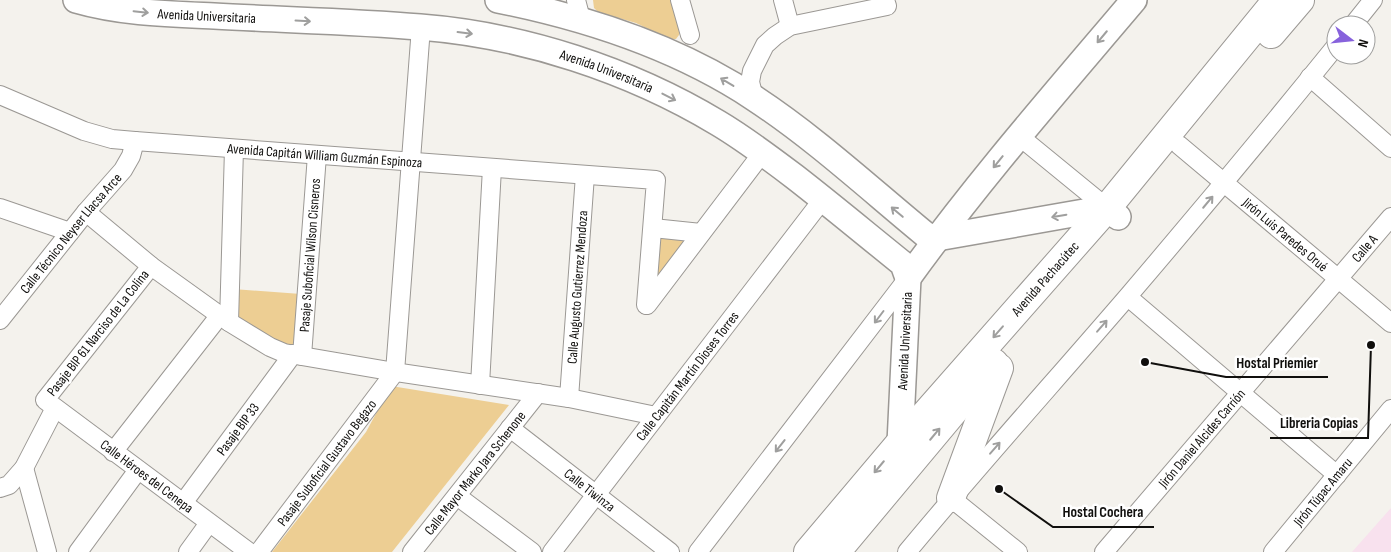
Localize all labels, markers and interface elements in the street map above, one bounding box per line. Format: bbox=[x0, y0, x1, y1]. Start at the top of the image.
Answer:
street label: Avenida Universitaria bbox=[156, 5, 256, 27]
one-way arrow bbox=[133, 7, 149, 17]
north arrow bbox=[1326, 15, 1376, 65]
one-way arrow bbox=[295, 16, 311, 25]
one-way arrow bbox=[457, 28, 473, 38]
one-way arrow bbox=[1097, 31, 1108, 44]
text: N bbox=[1354, 38, 1372, 49]
street label: Avenida Universitaria bbox=[557, 45, 656, 96]
one-way arrow bbox=[720, 76, 734, 86]
one-way arrow bbox=[662, 92, 677, 102]
street label: Avenida Capitán William Guzmán Espinoza bbox=[226, 139, 423, 171]
one-way arrow bbox=[993, 155, 1003, 169]
street label: Calle Técnico Neyser Llacsa Arce bbox=[16, 169, 125, 297]
street label: Pasaje Suboficial Wilson Cisneros bbox=[295, 178, 324, 333]
street label: Jirón Luis Paredes Orué bbox=[1239, 193, 1332, 275]
one-way arrow bbox=[1202, 196, 1213, 209]
one-way arrow bbox=[891, 206, 904, 217]
street label: Calle Augusto Gutierrez Mendoza bbox=[563, 210, 591, 365]
one-way arrow bbox=[1051, 212, 1067, 222]
street label: Calle A bbox=[1348, 230, 1381, 266]
street label: Avenida Pachacútec bbox=[1007, 238, 1082, 320]
street label: Pasaje BIP 61 Narciso de La Colina bbox=[43, 266, 153, 400]
street label: Avenida Universitaria bbox=[894, 291, 916, 392]
street label: Calle Capitán Martín Dioses Torres bbox=[632, 308, 742, 444]
one-way arrow bbox=[874, 310, 884, 324]
one-way arrow bbox=[1096, 320, 1107, 333]
one-way arrow bbox=[992, 325, 1003, 338]
callout: Hostal Priemier bbox=[1226, 347, 1328, 377]
text: Hostal Priemier bbox=[1236, 354, 1318, 373]
street label: Jirón Daniel Alcides Carrión bbox=[1154, 385, 1249, 492]
street label: Pasaje Suboficial Gustavo Begazo bbox=[273, 396, 380, 529]
street label: Pasaje BIP 33 bbox=[213, 399, 263, 459]
street label: Calle Mayor Marko Jara Schenone bbox=[420, 407, 529, 538]
callout: Libreria Copias bbox=[1270, 408, 1368, 438]
text: Libreria Copias bbox=[1280, 414, 1358, 433]
one-way arrow bbox=[929, 428, 940, 441]
street label: Calle Héroes del Cenepa bbox=[97, 436, 197, 516]
one-way arrow bbox=[775, 439, 785, 453]
one-way arrow bbox=[989, 442, 1001, 455]
street label: Jirón Túpac Amaru bbox=[1289, 454, 1356, 530]
one-way arrow bbox=[874, 461, 885, 474]
street label: Calle Tiwinza bbox=[561, 465, 619, 515]
callout: Hostal Cochera bbox=[1053, 497, 1154, 527]
text: Hostal Cochera bbox=[1063, 503, 1143, 522]

